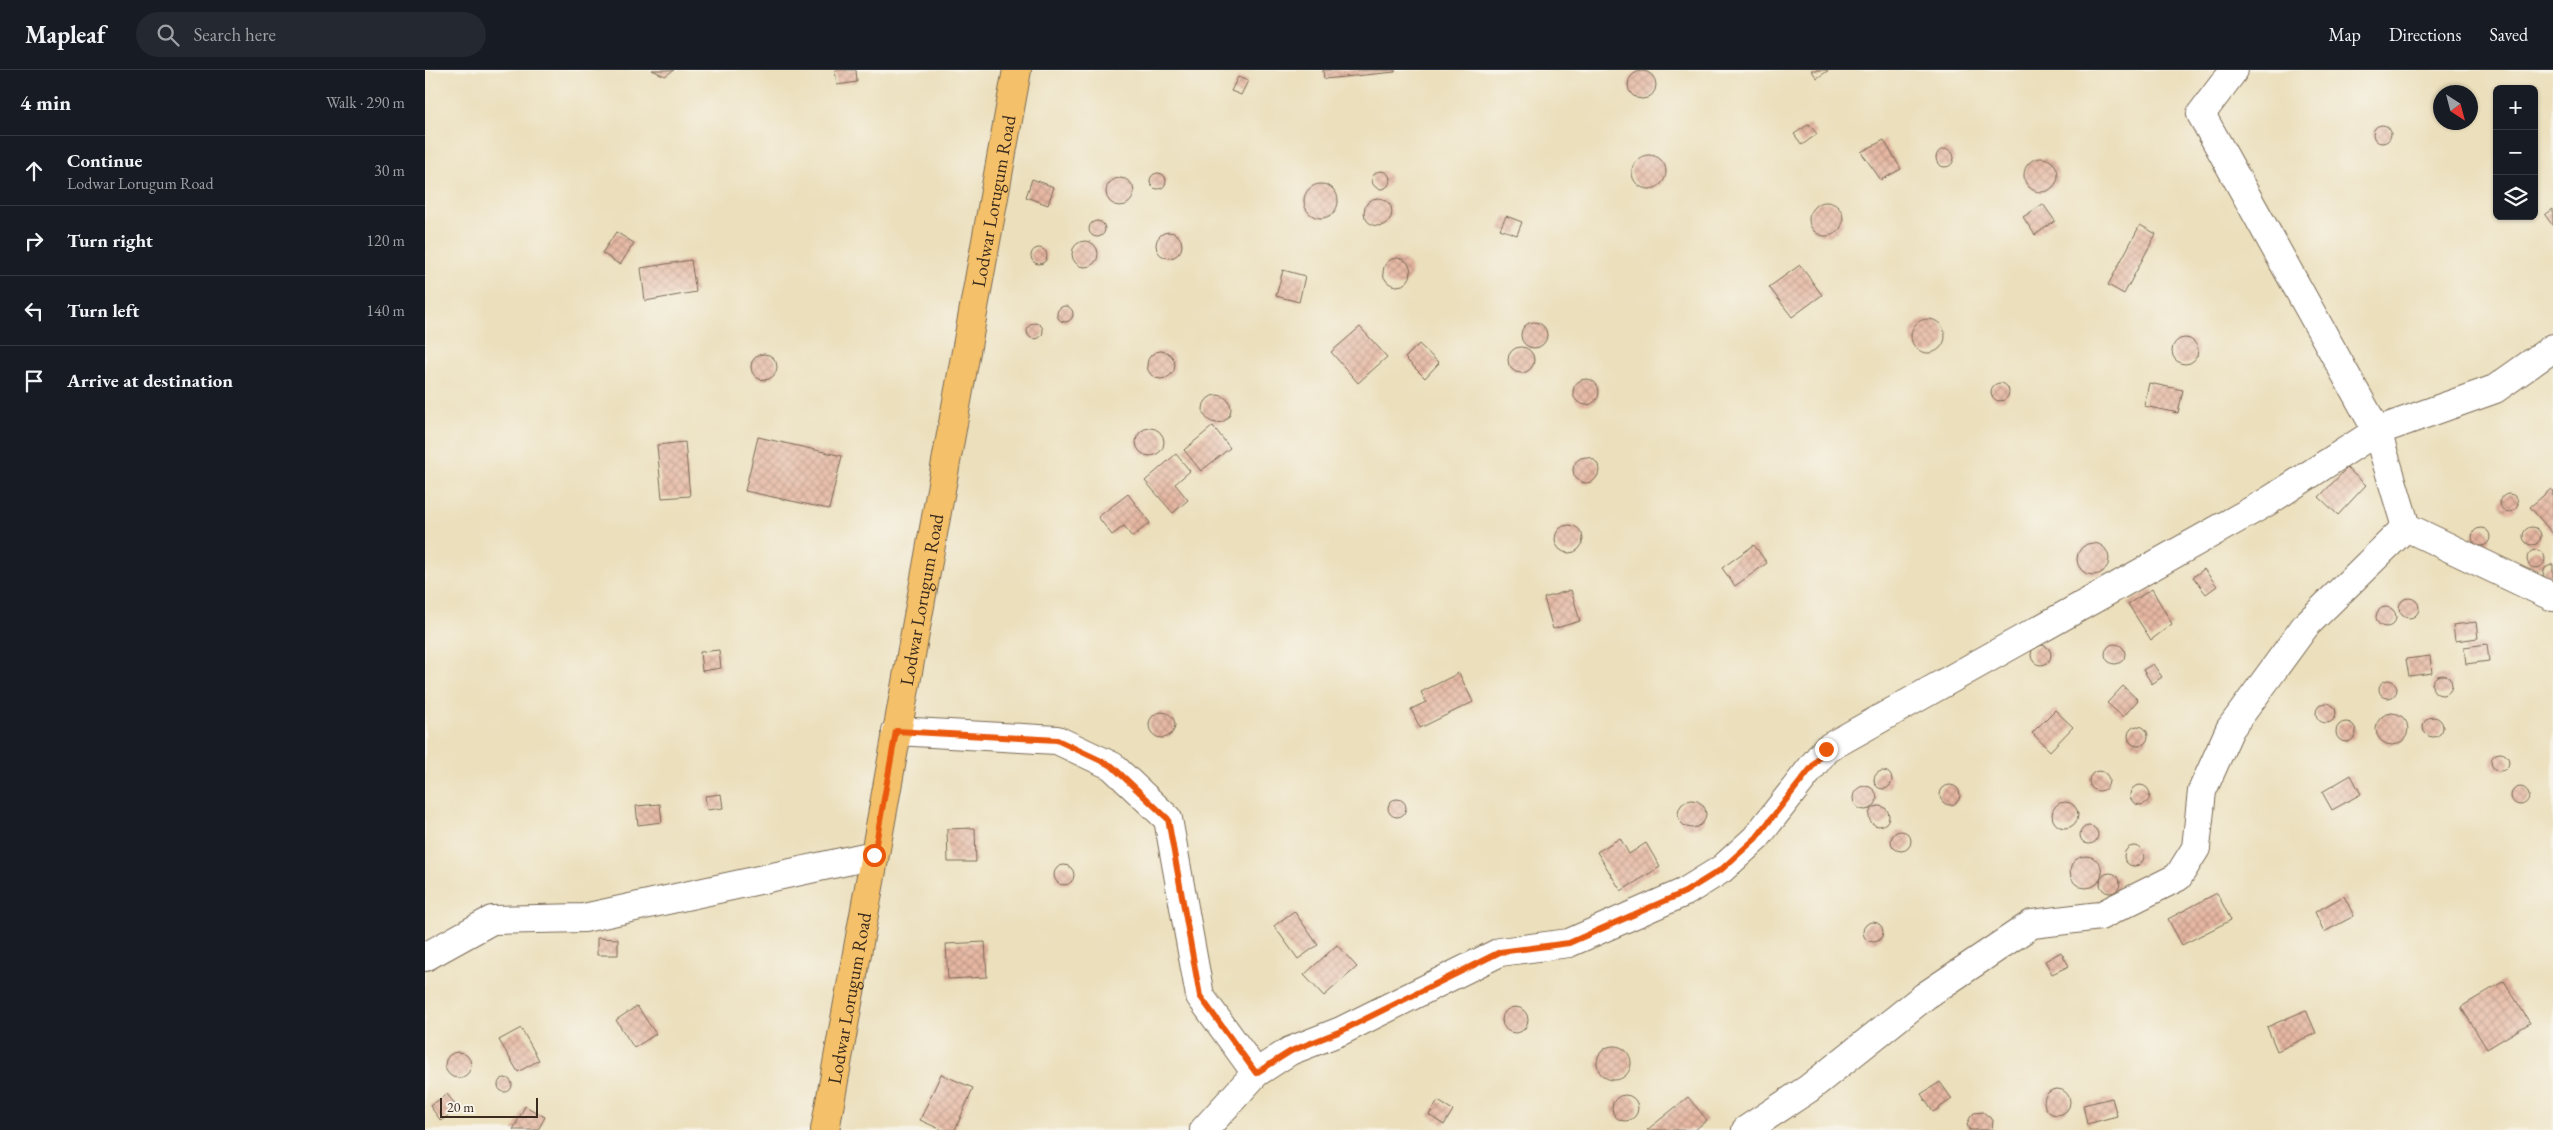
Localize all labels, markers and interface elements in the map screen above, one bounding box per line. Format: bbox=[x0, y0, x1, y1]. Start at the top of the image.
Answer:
search box bbox=[136, 12, 486, 57]
text: Mapleaf bbox=[25, 19, 106, 50]
icon: search bbox=[154, 21, 182, 49]
text: Search here bbox=[194, 22, 276, 47]
text: Map bbox=[2329, 23, 2361, 46]
text: Directions bbox=[2389, 23, 2461, 46]
text: Saved bbox=[2489, 23, 2528, 46]
north arrow bbox=[2433, 85, 2478, 130]
map controls bbox=[2493, 85, 2538, 220]
button: + bbox=[2493, 85, 2538, 130]
text: 4 min bbox=[20, 89, 71, 116]
text: Walk · 290 m bbox=[326, 92, 405, 113]
street label: Lodwar Lorugum Road bbox=[966, 113, 1022, 289]
button: − bbox=[2493, 130, 2538, 175]
text: Continue bbox=[67, 148, 142, 173]
icon: ahead bbox=[20, 157, 48, 185]
text: 30 m bbox=[374, 160, 405, 181]
text: Lodwar Lorugum Road bbox=[67, 173, 214, 194]
button: layers bbox=[2493, 175, 2538, 220]
icon: right bbox=[20, 227, 48, 255]
text: Turn right bbox=[67, 228, 153, 253]
text: 120 m bbox=[366, 230, 405, 251]
icon: left bbox=[20, 297, 48, 325]
text: Turn left bbox=[67, 298, 139, 323]
text: 140 m bbox=[366, 300, 405, 321]
icon: arrive bbox=[20, 367, 48, 395]
text: Arrive at destination bbox=[67, 368, 233, 393]
street label: Lodwar Lorugum Road bbox=[894, 511, 949, 688]
route end bbox=[1815, 738, 1838, 761]
route start bbox=[863, 844, 886, 867]
street label: Lodwar Lorugum Road bbox=[822, 910, 877, 1086]
scale bar bbox=[440, 1095, 537, 1118]
text: 20 m bbox=[447, 1098, 474, 1116]

